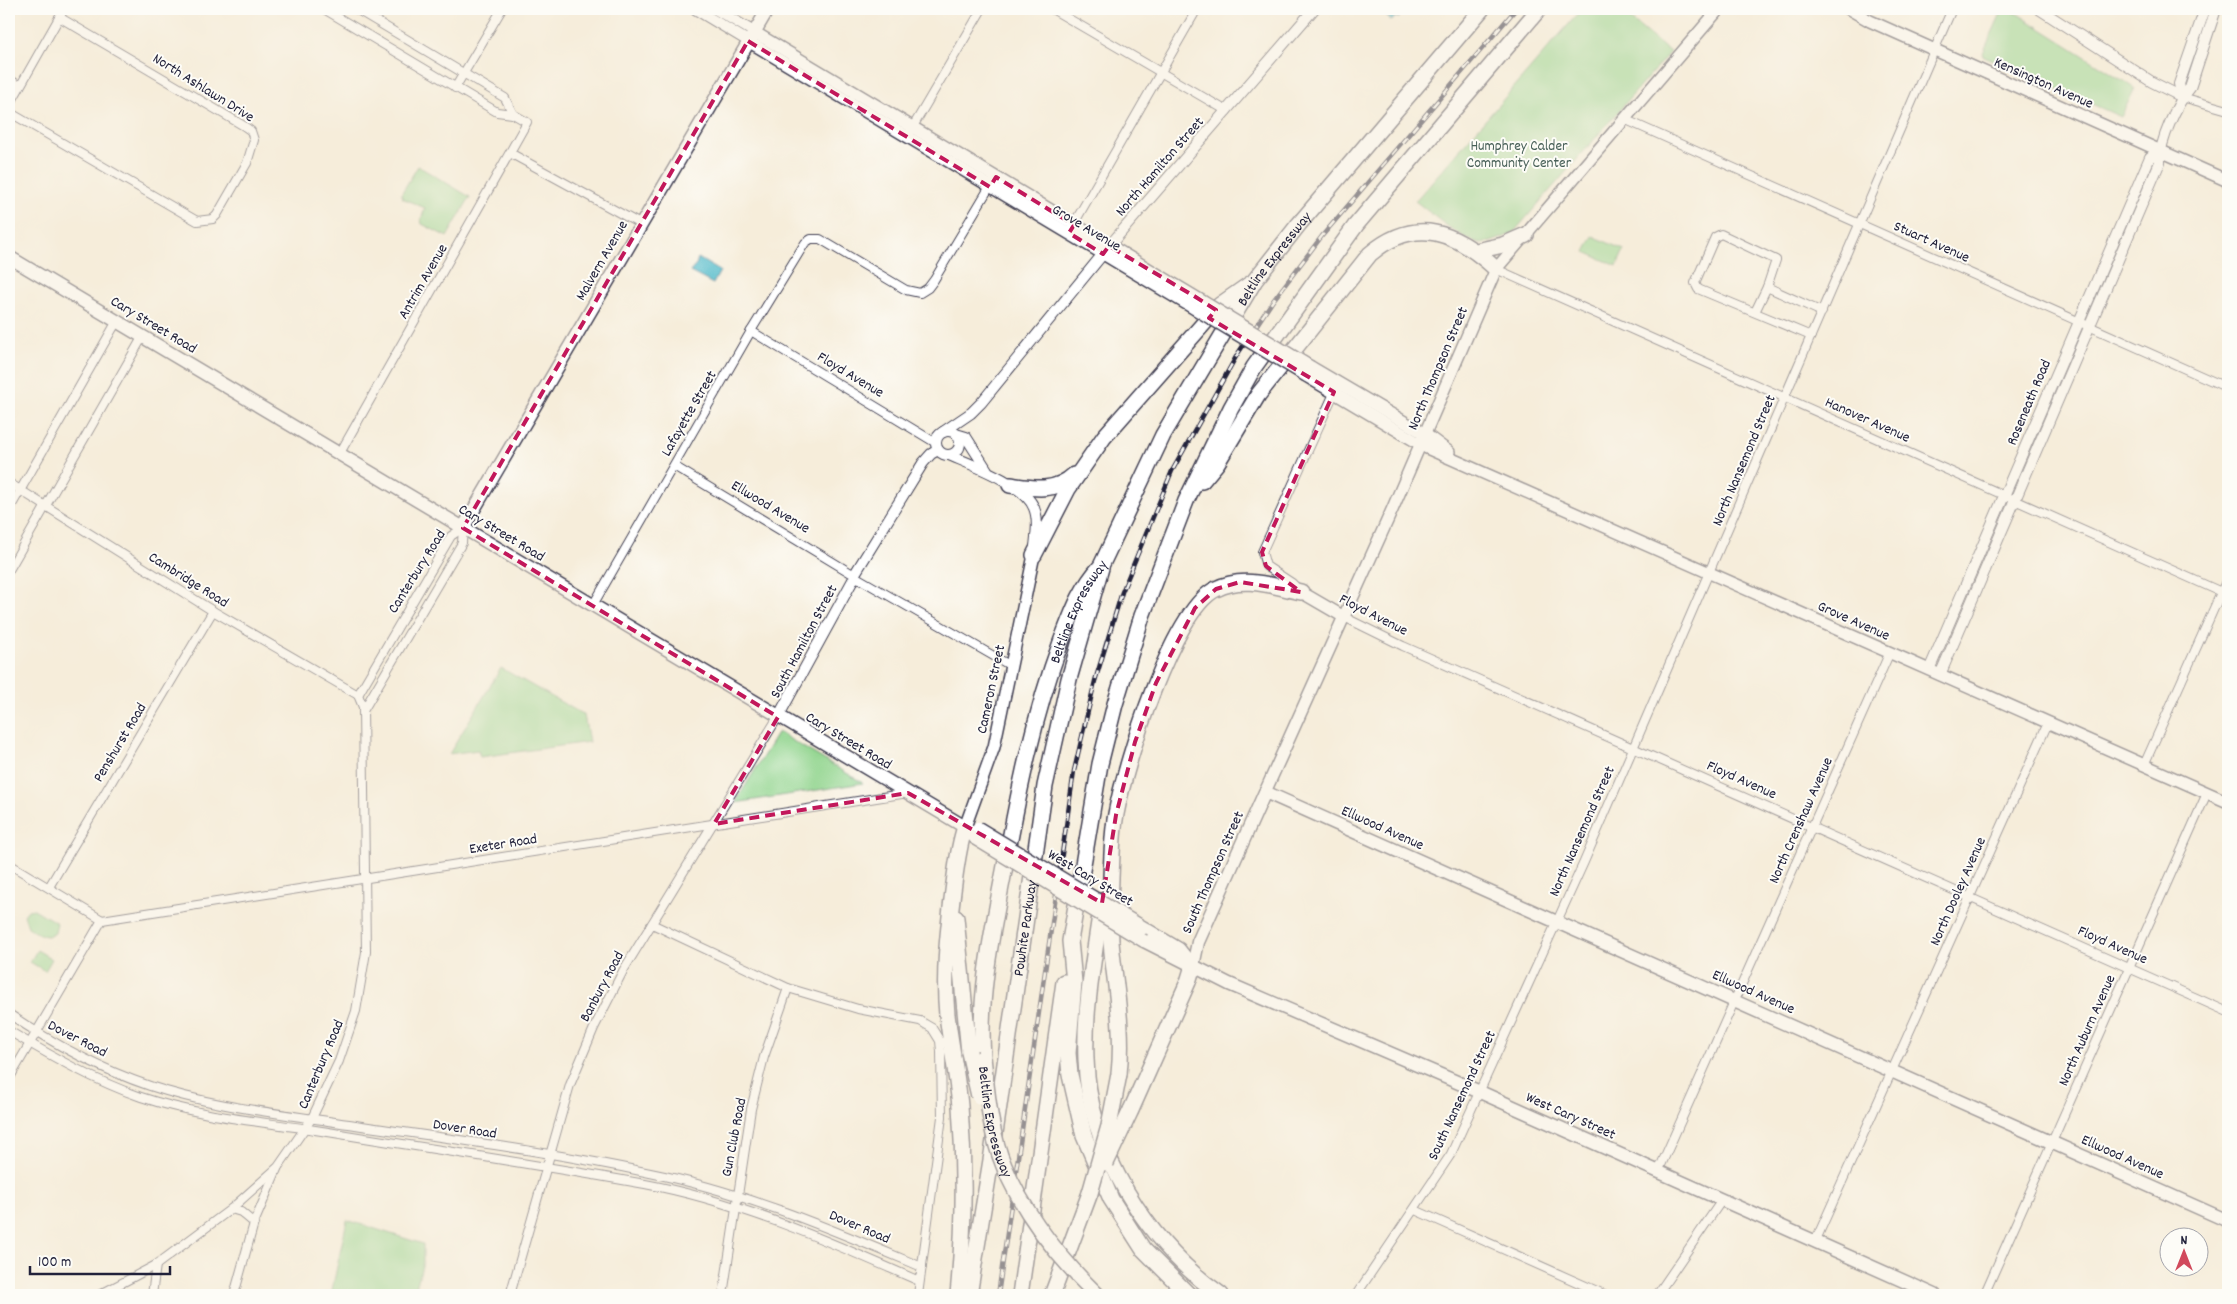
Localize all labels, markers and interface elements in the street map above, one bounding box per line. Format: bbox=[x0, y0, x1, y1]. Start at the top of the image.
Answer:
street label: North Ashlawn Drive bbox=[148, 49, 258, 129]
street label: Kensington Avenue bbox=[1990, 52, 2097, 116]
street label: North Hamilton Street bbox=[1111, 112, 1210, 222]
park label: Humphrey Calder Community Center bbox=[1467, 136, 1572, 175]
street label: Grove Avenue bbox=[1047, 199, 1125, 258]
street label: Beltline Expressway bbox=[1233, 207, 1318, 311]
street label: Stuart Avenue bbox=[1890, 216, 1973, 270]
street label: Malvern Avenue bbox=[571, 217, 635, 305]
street label: Antrim Avenue bbox=[393, 240, 454, 324]
street label: Cary Street Road bbox=[106, 291, 200, 360]
street label: North Thompson Street bbox=[1403, 303, 1475, 434]
street label: Floyd Avenue bbox=[812, 347, 888, 405]
street label: Roseneath Road bbox=[2002, 356, 2058, 449]
street label: Lafayette Street bbox=[656, 367, 723, 461]
street label: North Nansemond Street bbox=[1707, 391, 1783, 530]
street label: Hanover Avenue bbox=[1821, 392, 1914, 450]
street label: Ellwood Avenue bbox=[726, 475, 814, 540]
street label: Cary Street Road bbox=[454, 499, 548, 568]
street label: Canterbury Road bbox=[383, 526, 452, 618]
street label: Cambridge Road bbox=[143, 547, 232, 614]
street label: Beltline Expressway bbox=[1045, 557, 1115, 667]
street label: South Hamilton Street bbox=[765, 581, 844, 703]
street label: Floyd Avenue bbox=[1335, 589, 1412, 643]
street label: Grove Avenue bbox=[1813, 596, 1893, 648]
street label: Cameron Street bbox=[972, 642, 1012, 736]
street label: Penshurst Road bbox=[88, 699, 153, 787]
street label: Cary Street Road bbox=[801, 707, 895, 776]
street label: North Crenshaw Avenue bbox=[1764, 754, 1840, 888]
street label: Floyd Avenue bbox=[1703, 756, 1780, 806]
street label: North Nansemond Street bbox=[1544, 763, 1622, 901]
street label: Ellwood Avenue bbox=[1337, 801, 1427, 857]
street label: South Thompson Street bbox=[1177, 808, 1251, 938]
street label: Exeter Road bbox=[468, 829, 539, 861]
street label: North Dooley Avenue bbox=[1925, 833, 1993, 950]
street label: West Cary Street bbox=[1043, 844, 1137, 913]
street label: Powhite Parkway bbox=[1009, 878, 1044, 978]
street label: Floyd Avenue bbox=[2074, 921, 2151, 971]
street label: Banbury Road bbox=[575, 948, 631, 1026]
street label: Ellwood Avenue bbox=[1708, 965, 1798, 1021]
street label: North Auburn Avenue bbox=[2053, 971, 2122, 1090]
street label: Dover Road bbox=[43, 1015, 111, 1064]
street label: Canterbury Road bbox=[293, 1017, 351, 1113]
street label: South Nansemond Street bbox=[1423, 1027, 1503, 1164]
street label: Beltline Expressway bbox=[971, 1065, 1017, 1182]
street label: West Cary Street bbox=[1522, 1087, 1619, 1147]
street label: Gun Club Road bbox=[717, 1096, 753, 1179]
street label: Dover Road bbox=[431, 1114, 498, 1146]
street label: Ellwood Avenue bbox=[2077, 1130, 2167, 1186]
street label: Dover Road bbox=[825, 1205, 893, 1251]
north arrow bbox=[2160, 1226, 2210, 1276]
text: N bbox=[2181, 1231, 2188, 1251]
scale bar bbox=[30, 1244, 170, 1276]
text: 100 m bbox=[38, 1252, 71, 1274]

